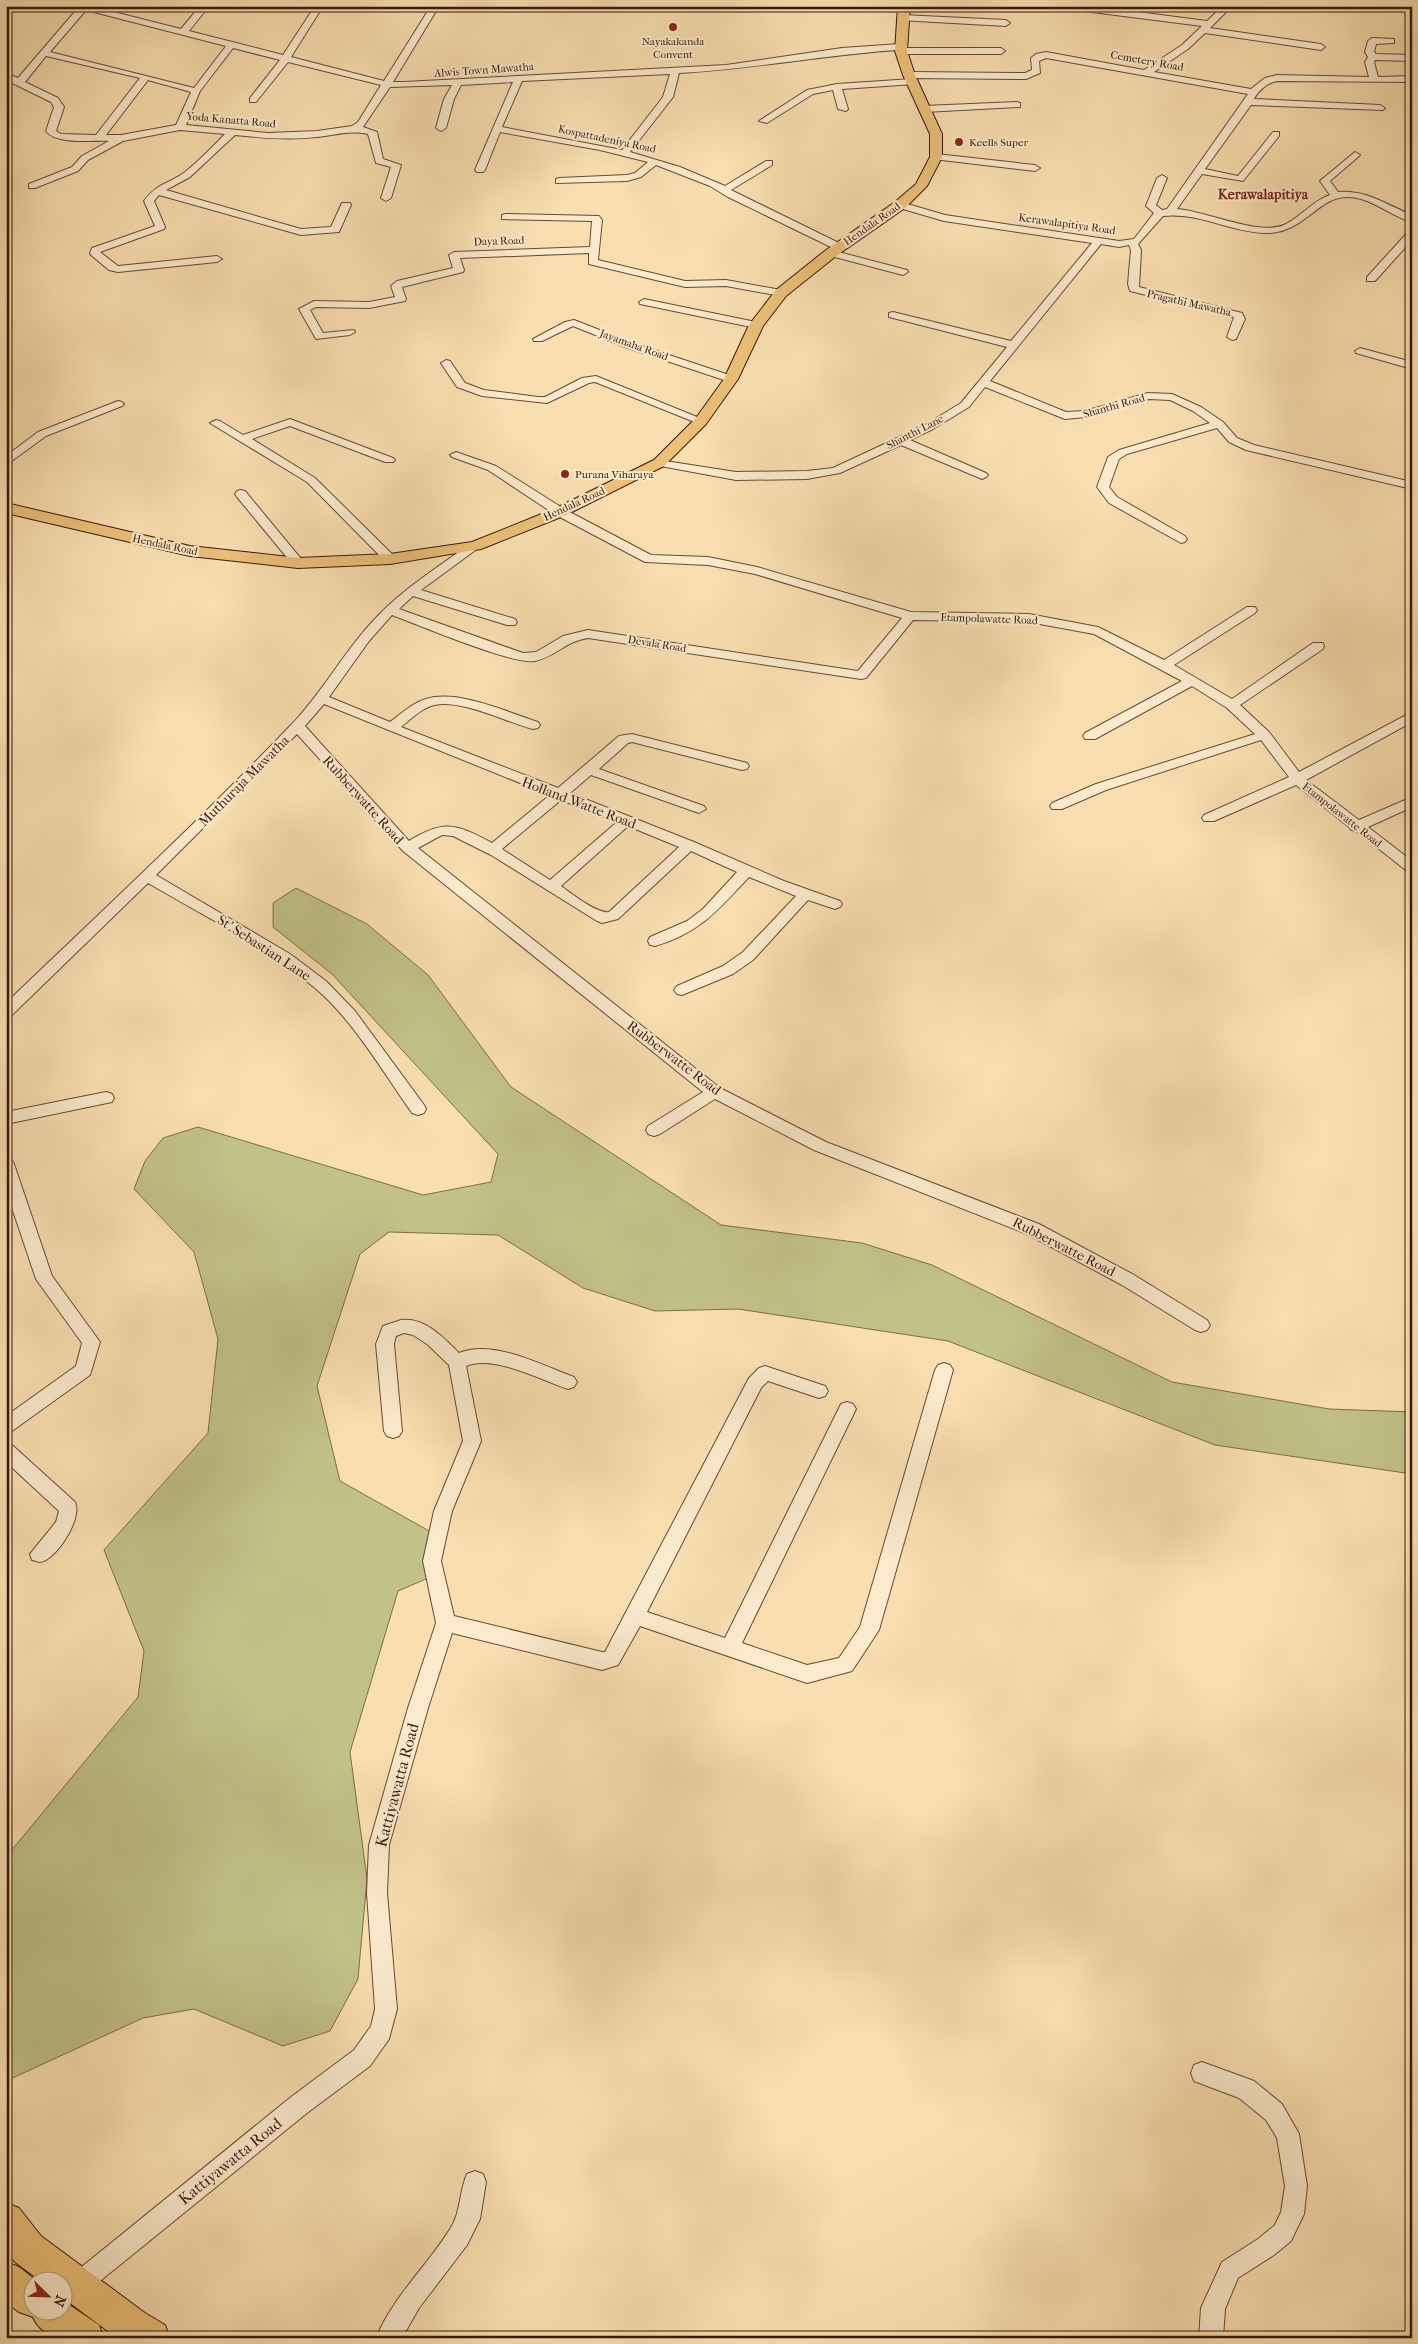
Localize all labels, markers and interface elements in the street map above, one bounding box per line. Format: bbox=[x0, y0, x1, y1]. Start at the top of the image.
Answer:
marker: Nayakakanda Convent bbox=[667, 21, 679, 33]
place label: Nayakakanda Convent bbox=[642, 35, 705, 61]
street label: Cemetery Road bbox=[1109, 48, 1186, 74]
street label: Alwis Town Mawatha bbox=[433, 60, 535, 80]
street label: Yoda Kanatta Road bbox=[185, 110, 277, 130]
street label: Kospattadeniya Road bbox=[557, 122, 658, 156]
marker: Keells Super bbox=[953, 136, 965, 148]
place label: Keells Super bbox=[969, 136, 1028, 149]
district label: Kerawalapitiya bbox=[1218, 186, 1309, 203]
street label: Hendala Road bbox=[841, 199, 904, 248]
street label: Kerawalapitiya Road bbox=[1018, 211, 1117, 237]
street label: Daya Road bbox=[473, 234, 526, 248]
street label: Pragathi Mawatha bbox=[1145, 287, 1233, 319]
street label: Jayamaha Road bbox=[597, 326, 671, 364]
street label: Shanthi Road bbox=[1082, 391, 1147, 421]
street label: Shanthi Lane bbox=[884, 412, 946, 452]
marker: Purana Viharaya bbox=[559, 468, 571, 480]
place label: Purana Viharaya bbox=[575, 468, 654, 481]
street label: Hendala Road bbox=[541, 484, 608, 524]
street label: Hendala Road bbox=[131, 532, 200, 558]
street label: Etampolawatte Road bbox=[940, 611, 1039, 627]
street label: Devala Road bbox=[627, 633, 688, 655]
street label: Muthuraja Mawatha bbox=[195, 732, 293, 830]
street label: Rubberwatte Road bbox=[319, 752, 407, 848]
street label: Holland Watte Road bbox=[519, 773, 639, 833]
street label: Etampolawatte Road bbox=[1300, 780, 1385, 851]
street label: St' Sebastian Lane bbox=[214, 911, 314, 985]
street label: Rubberwatte Road bbox=[624, 1017, 725, 1099]
street label: Rubberwatte Road bbox=[1010, 1214, 1119, 1280]
street label: Kattiyawatta Road bbox=[371, 1721, 423, 1849]
street label: Kattiyawatta Road bbox=[174, 2113, 286, 2209]
north arrow bbox=[22, 2272, 72, 2322]
text: N bbox=[49, 2293, 69, 2309]

